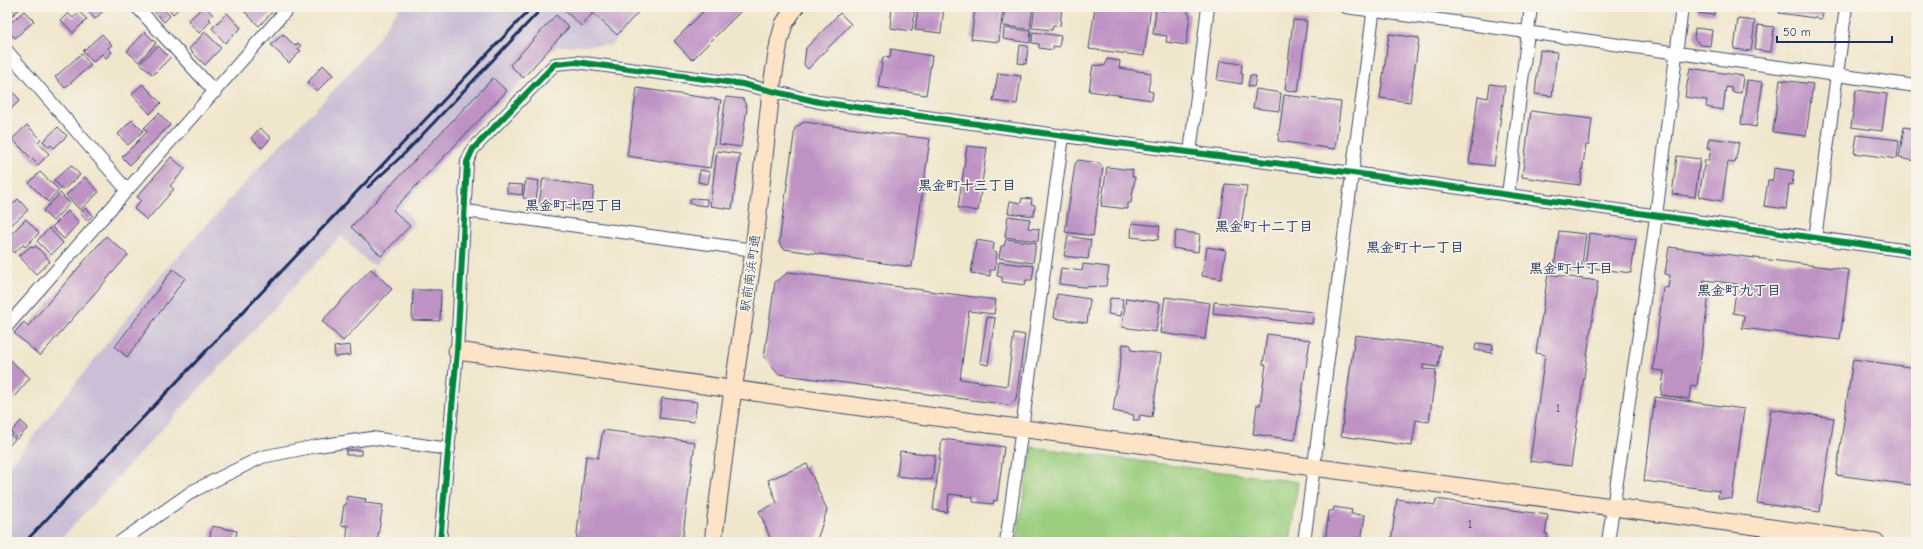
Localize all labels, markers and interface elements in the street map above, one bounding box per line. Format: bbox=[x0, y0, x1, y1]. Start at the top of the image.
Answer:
scale bar bbox=[1777, 18, 1892, 44]
text: 50 m bbox=[1783, 25, 1811, 39]
district label: 黒金町十三丁目 bbox=[918, 177, 1016, 194]
district label: 黒金町十四丁目 bbox=[525, 197, 623, 214]
district label: 黒金町十二丁目 bbox=[1215, 218, 1313, 235]
street label: 駅前南浜町通 bbox=[737, 233, 763, 313]
district label: 黒金町十一丁目 bbox=[1366, 239, 1464, 256]
district label: 黒金町十丁目 bbox=[1529, 260, 1613, 277]
district label: 黒金町九丁目 bbox=[1697, 282, 1781, 299]
house number: 1 bbox=[1556, 402, 1560, 415]
house number: 1 bbox=[1468, 518, 1472, 531]

